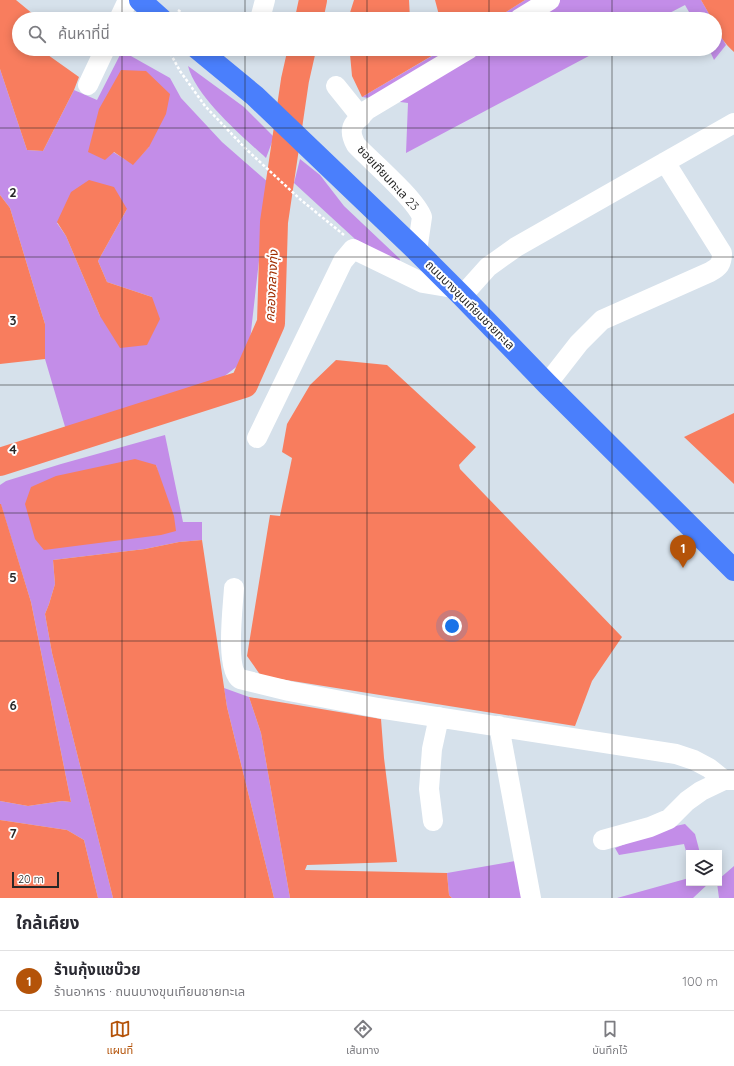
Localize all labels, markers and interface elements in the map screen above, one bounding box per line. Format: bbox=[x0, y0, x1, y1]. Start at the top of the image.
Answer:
search box bbox=[12, 12, 722, 56]
icon: search bbox=[26, 23, 48, 45]
text: ค้นหาที่นี่ bbox=[58, 24, 110, 43]
street label: ซอยเทียนทะเล 23 bbox=[354, 142, 422, 213]
text: 2 bbox=[9, 184, 17, 200]
water label: คลองกลางทุ่ง bbox=[261, 249, 282, 323]
street label: ถนนบางขุนเทียนชายทะเล bbox=[423, 257, 518, 352]
text: 3 bbox=[10, 312, 17, 328]
text: 4 bbox=[9, 441, 17, 457]
pin: 1 bbox=[670, 535, 696, 568]
text: 5 bbox=[9, 569, 17, 585]
your location bbox=[442, 616, 462, 636]
text: 6 bbox=[9, 697, 17, 713]
text: 7 bbox=[9, 825, 17, 841]
map controls bbox=[686, 850, 722, 886]
button: layers bbox=[686, 850, 722, 886]
scale bar bbox=[12, 870, 59, 889]
text: 20 m bbox=[18, 872, 44, 886]
text: ใกล้เคียง bbox=[16, 912, 79, 933]
text: ร้านกุ้งแชบ๊วย bbox=[54, 960, 141, 979]
text: 1 bbox=[26, 973, 32, 989]
text: 100 m bbox=[682, 973, 718, 989]
text: ร้านอาหาร · ถนนบางขุนเทียนชายทะเล bbox=[54, 983, 245, 999]
tab: แผนที่ bbox=[106, 1018, 133, 1059]
tab: เส้นทาง bbox=[346, 1018, 379, 1059]
tab: บันทึกไว้ bbox=[592, 1018, 628, 1059]

